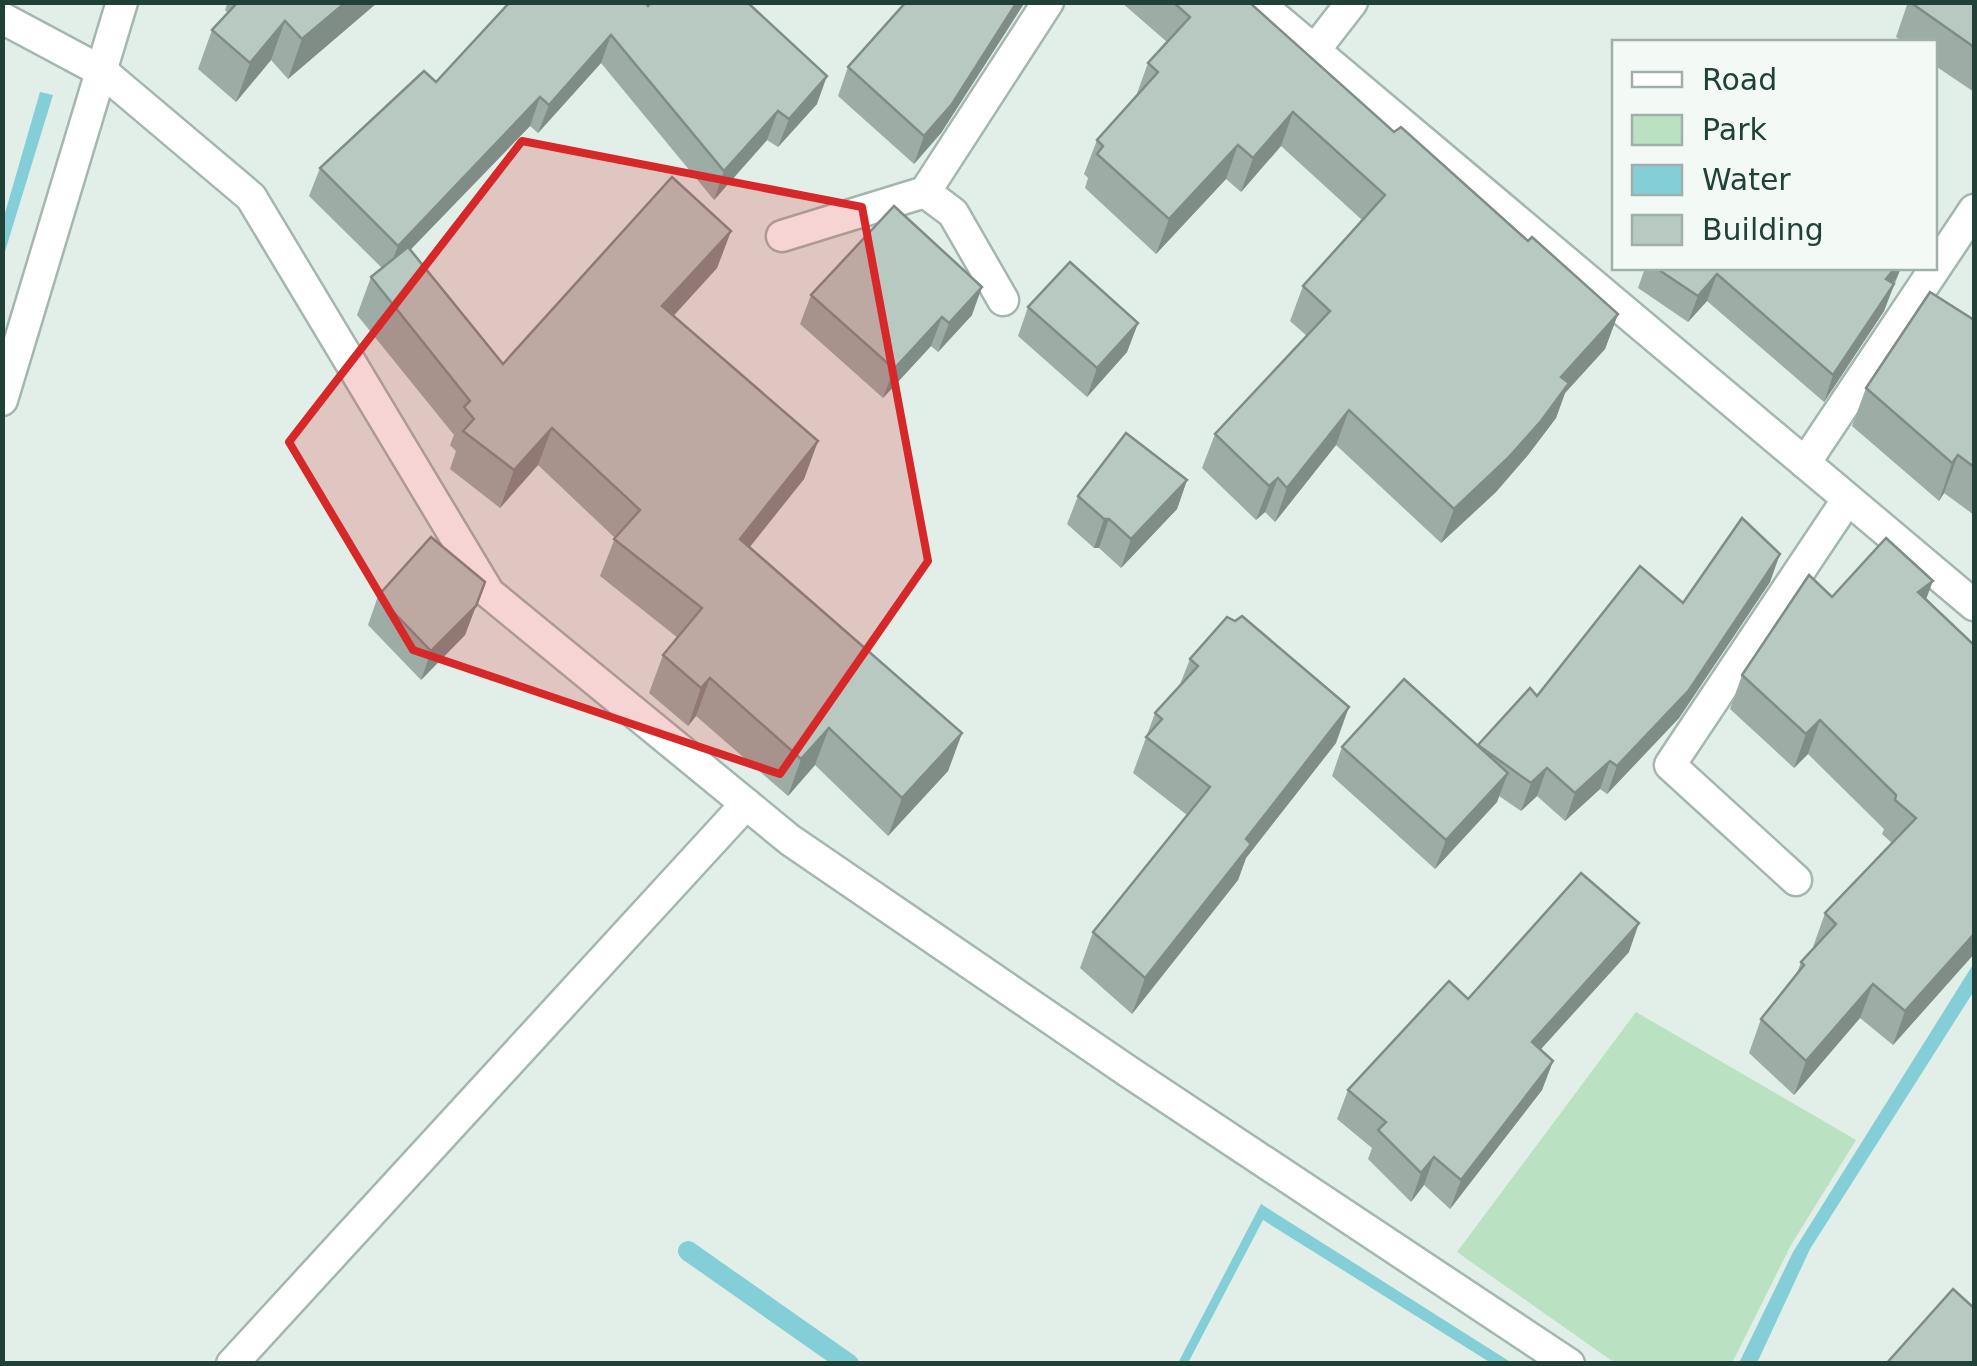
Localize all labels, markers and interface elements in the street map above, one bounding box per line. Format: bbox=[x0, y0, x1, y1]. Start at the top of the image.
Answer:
legend bbox=[1612, 40, 1937, 270]
text: Road bbox=[1702, 62, 1777, 97]
text: Park bbox=[1702, 112, 1767, 147]
text: Water bbox=[1702, 162, 1791, 197]
text: Building bbox=[1702, 212, 1824, 247]

